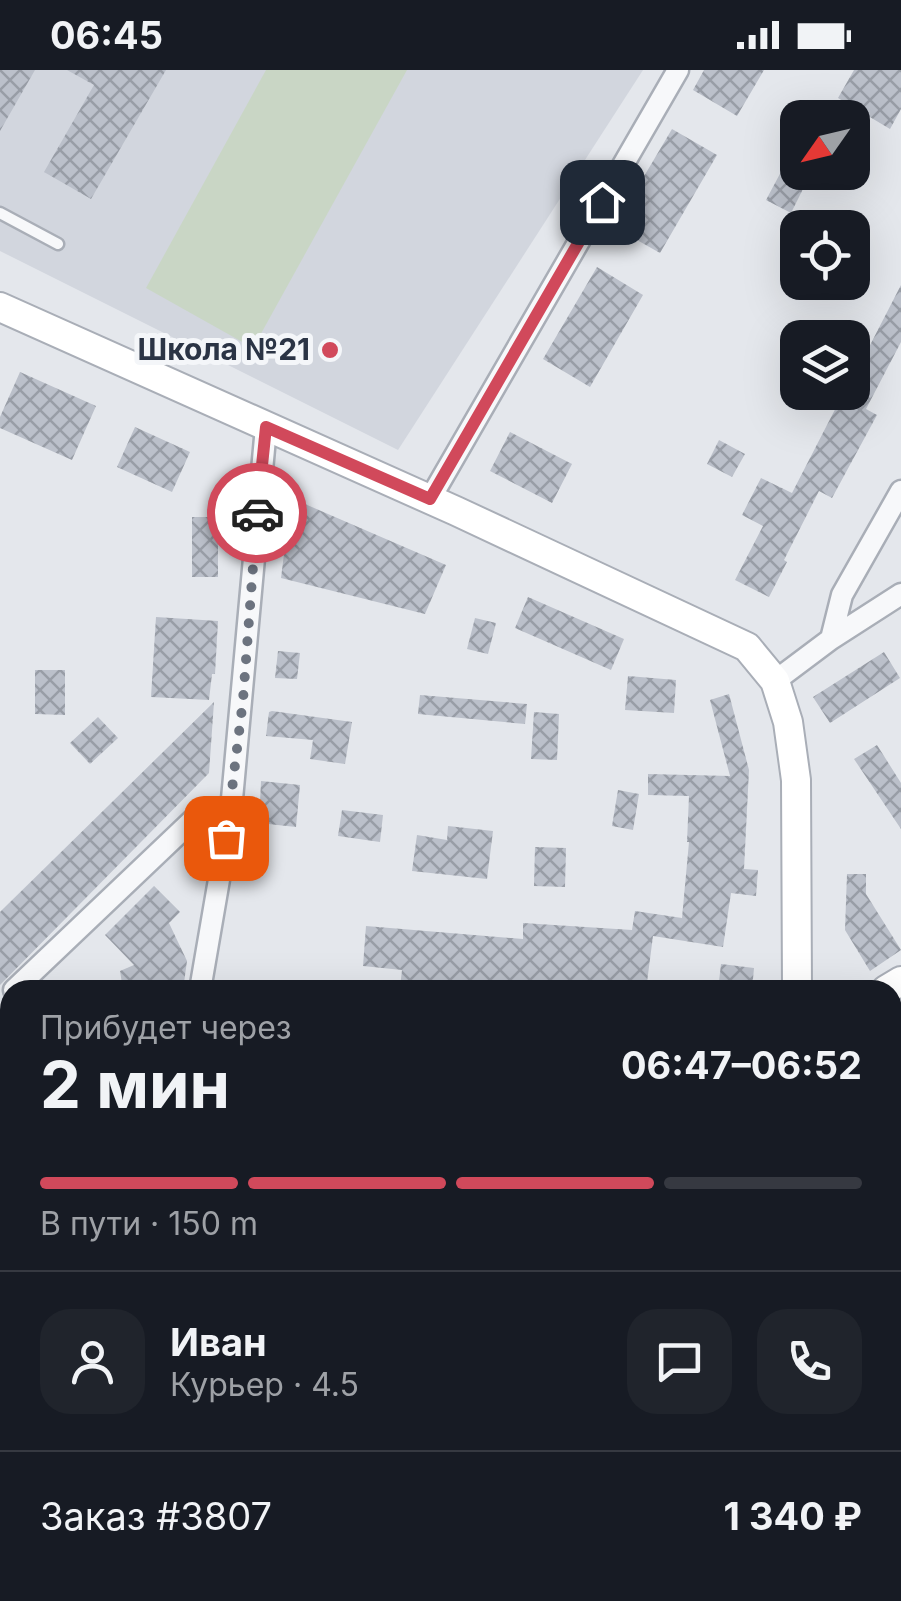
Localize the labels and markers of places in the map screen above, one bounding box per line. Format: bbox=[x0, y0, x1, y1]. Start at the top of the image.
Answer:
pin bbox=[560, 160, 645, 245]
place label: Школа №21 bbox=[138, 331, 310, 367]
marker: Школа №21 bbox=[319, 339, 341, 361]
pin bbox=[184, 796, 269, 881]

